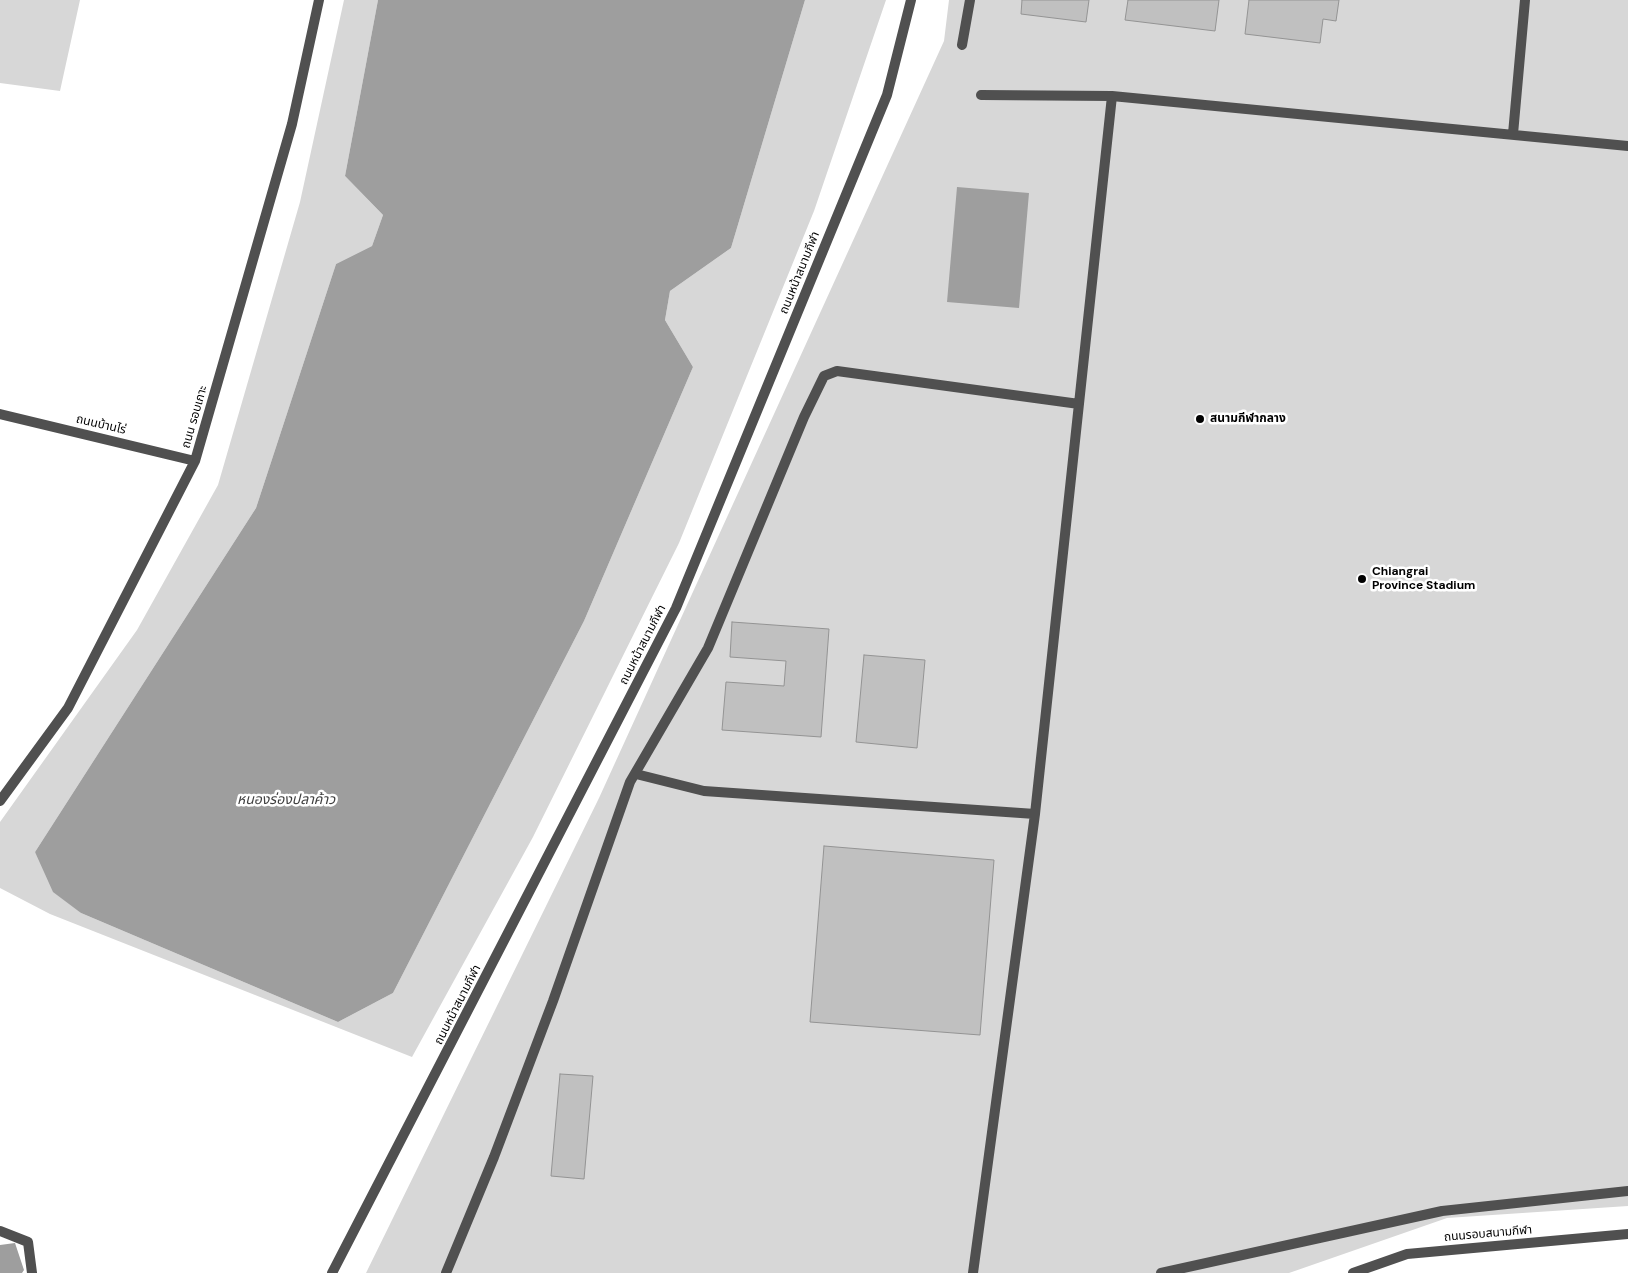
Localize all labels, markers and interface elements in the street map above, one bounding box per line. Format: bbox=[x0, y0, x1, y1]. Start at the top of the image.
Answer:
street label: ถนนหน้าสนามกีฬา bbox=[777, 230, 823, 316]
street label: ถนน รอบเกาะ bbox=[179, 384, 211, 450]
street label: ถนนบ้านไร่ bbox=[75, 412, 127, 438]
place label: สนามกีฬากลาง bbox=[1210, 412, 1286, 426]
marker: สนามกีฬากลาง bbox=[1194, 413, 1206, 425]
place label: Chiangrai Province Stadium bbox=[1372, 565, 1475, 593]
marker: Chiangrai Province Stadium bbox=[1356, 573, 1368, 585]
street label: ถนนหน้าสนามกีฬา bbox=[617, 603, 669, 687]
water label: หนองร่องปลาค้าว bbox=[237, 792, 335, 808]
street label: ถนนหน้าสนามกีฬา bbox=[432, 963, 484, 1047]
street label: ถนนรอบสนามกีฬา bbox=[1443, 1223, 1533, 1245]

